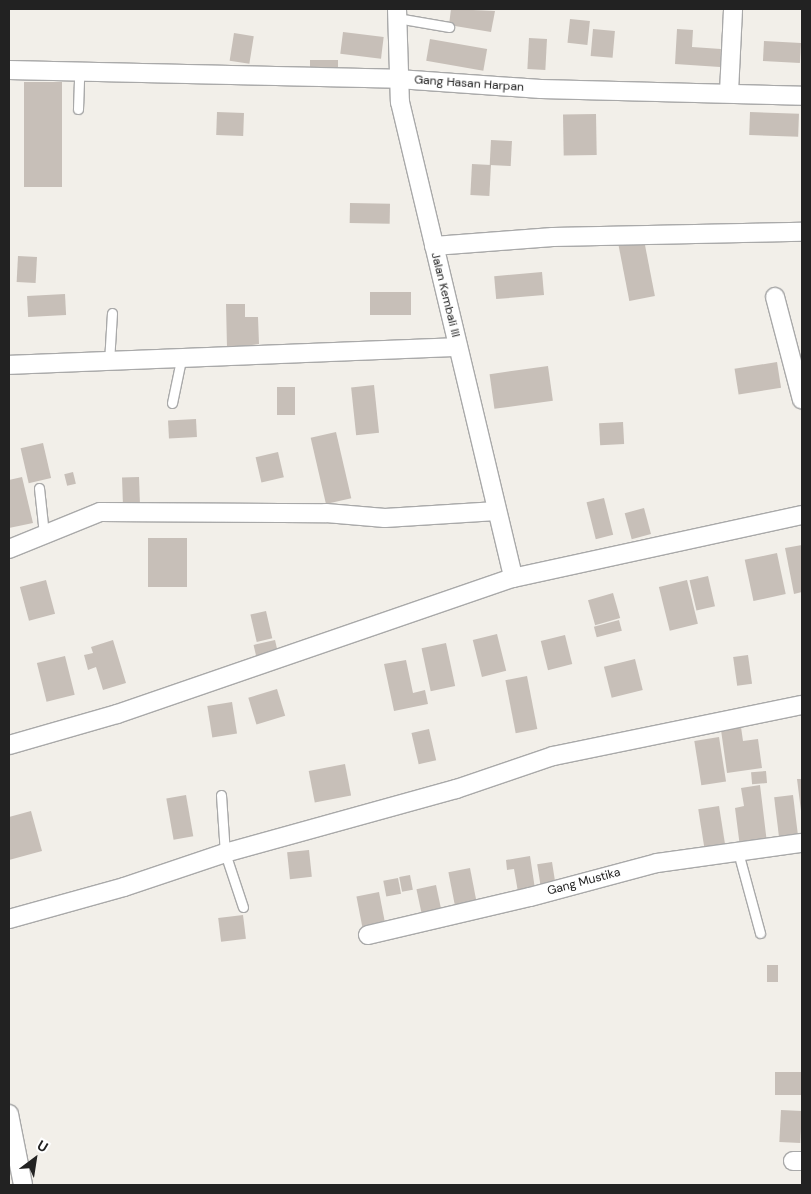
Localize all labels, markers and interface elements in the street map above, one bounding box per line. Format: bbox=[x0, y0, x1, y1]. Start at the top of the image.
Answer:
street label: Gang Hasan Harpan bbox=[414, 73, 524, 95]
street label: Jalan Kembali III bbox=[427, 251, 463, 339]
street label: Gang Mustika bbox=[546, 865, 622, 899]
north arrow bbox=[10, 1134, 60, 1184]
text: U bbox=[34, 1136, 51, 1156]

